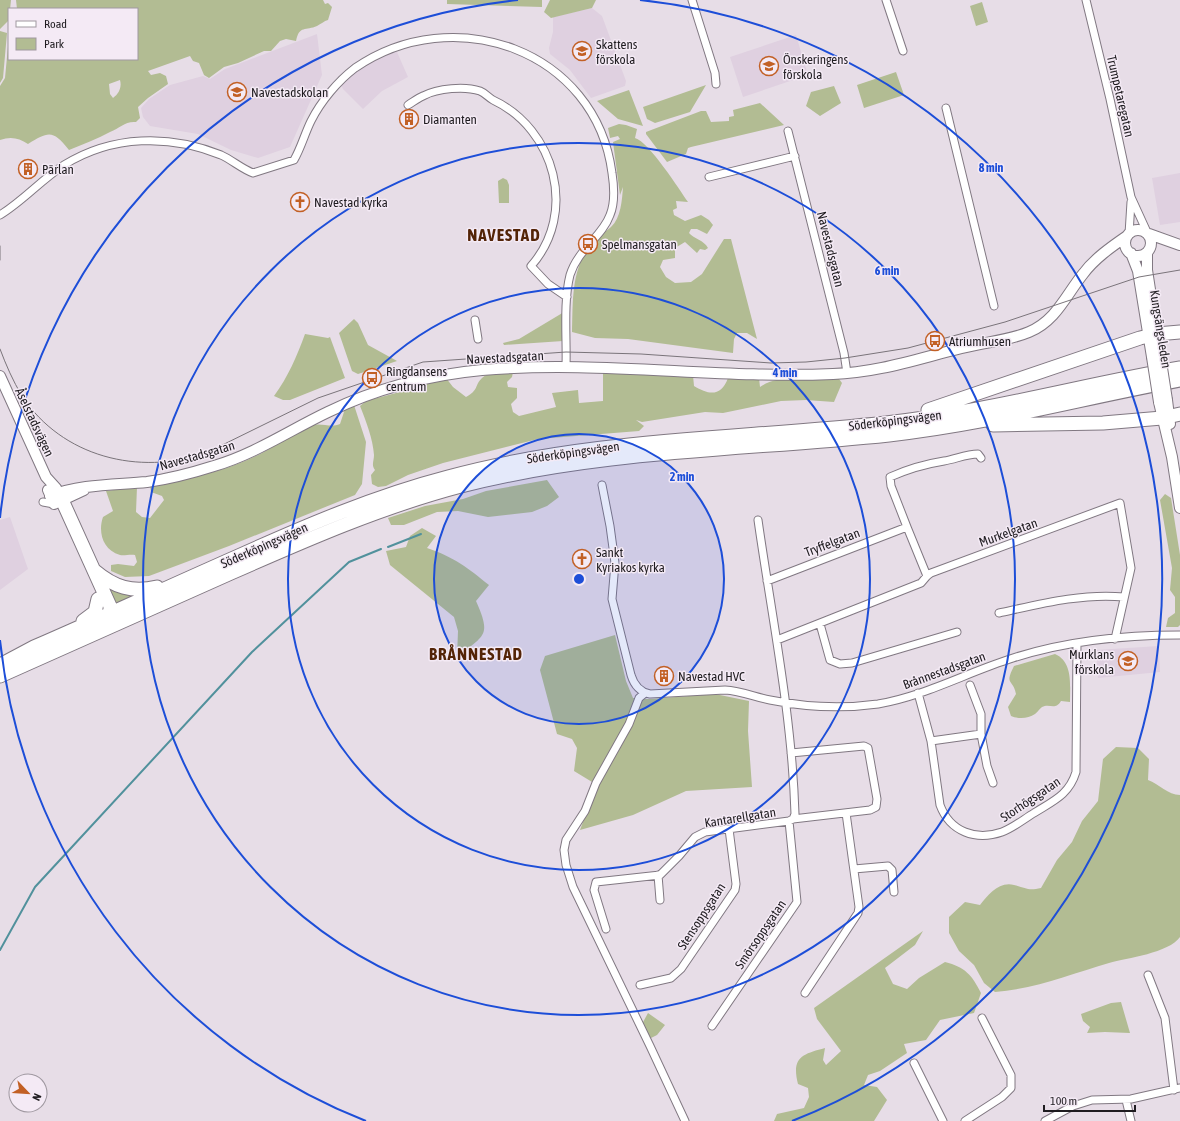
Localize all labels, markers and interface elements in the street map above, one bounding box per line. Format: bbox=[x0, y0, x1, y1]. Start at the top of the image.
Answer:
legend bbox=[8, 8, 138, 60]
text: Road bbox=[44, 17, 67, 31]
text: Park bbox=[44, 37, 65, 51]
place label: Skattens förskola bbox=[596, 37, 638, 67]
school or university icon: Skattens förskola bbox=[571, 40, 593, 62]
place label: Önskeringens förskola bbox=[783, 52, 849, 82]
street label: Trumpetaregatan bbox=[1104, 54, 1137, 138]
school or university icon: Önskeringens förskola bbox=[758, 55, 780, 77]
school or university icon: Navestadskolan bbox=[226, 81, 248, 103]
place label: Navestadskolan bbox=[251, 85, 328, 100]
building icon: Diamanten bbox=[398, 108, 420, 130]
place label: Diamanten bbox=[423, 112, 477, 127]
building icon: Pärlan bbox=[17, 158, 39, 180]
text: 8 min bbox=[979, 161, 1003, 175]
place label: Pärlan bbox=[42, 162, 74, 177]
church icon: Navestad kyrka bbox=[289, 191, 311, 213]
place label: Navestad kyrka bbox=[314, 195, 388, 210]
street label: Navestadsgatan bbox=[814, 210, 847, 289]
district label: NAVESTAD bbox=[467, 225, 541, 245]
bus stop icon: Spelmansgatan bbox=[577, 233, 599, 255]
place label: Spelmansgatan bbox=[602, 237, 677, 252]
text: 6 min bbox=[875, 264, 899, 278]
street label: Kungsängsleden bbox=[1147, 289, 1174, 369]
bus stop icon: Atriumhusen bbox=[924, 330, 946, 352]
place label: Atriumhusen bbox=[949, 334, 1011, 349]
street label: Navestadsgatan bbox=[466, 348, 544, 367]
place label: Ringdansens centrum bbox=[386, 364, 447, 394]
text: 4 min bbox=[772, 366, 797, 380]
bus stop icon: Ringdansens centrum bbox=[361, 367, 383, 389]
street label: Åselstadsvägen bbox=[12, 385, 57, 459]
street label: Söderköpingsvägen bbox=[848, 407, 942, 434]
street label: Navestadsgatan bbox=[158, 438, 236, 473]
street label: Söderköpingsvägen bbox=[526, 439, 620, 466]
text: 2 min bbox=[670, 470, 694, 484]
street label: Murkelgatan bbox=[977, 515, 1039, 550]
street label: Söderköpingsvägen bbox=[218, 520, 310, 571]
street label: Tryffelgatan bbox=[803, 525, 862, 560]
place label: Sankt Kyriakos kyrka bbox=[596, 545, 665, 575]
church icon: Sankt Kyriakos kyrka bbox=[571, 548, 593, 570]
centre of rings bbox=[572, 572, 586, 586]
district label: BRÅNNESTAD bbox=[429, 644, 523, 664]
place label: Murklans förskola bbox=[1069, 647, 1114, 677]
street label: Brånnestadsgatan bbox=[901, 649, 988, 692]
school or university icon: Murklans förskola bbox=[1117, 650, 1139, 672]
building icon: Navestad HVC bbox=[653, 665, 675, 687]
place label: Navestad HVC bbox=[678, 669, 745, 684]
street label: Storhögsgatan bbox=[997, 774, 1063, 825]
street label: Kantarellgatan bbox=[703, 804, 777, 831]
street label: Stensoppsgatan bbox=[674, 880, 729, 952]
street label: Smörsoppsgatan bbox=[732, 897, 789, 972]
north arrow bbox=[8, 1073, 48, 1113]
scale bar bbox=[1044, 1087, 1135, 1113]
text: N bbox=[30, 1092, 44, 1103]
text: 100 m bbox=[1050, 1094, 1077, 1108]

